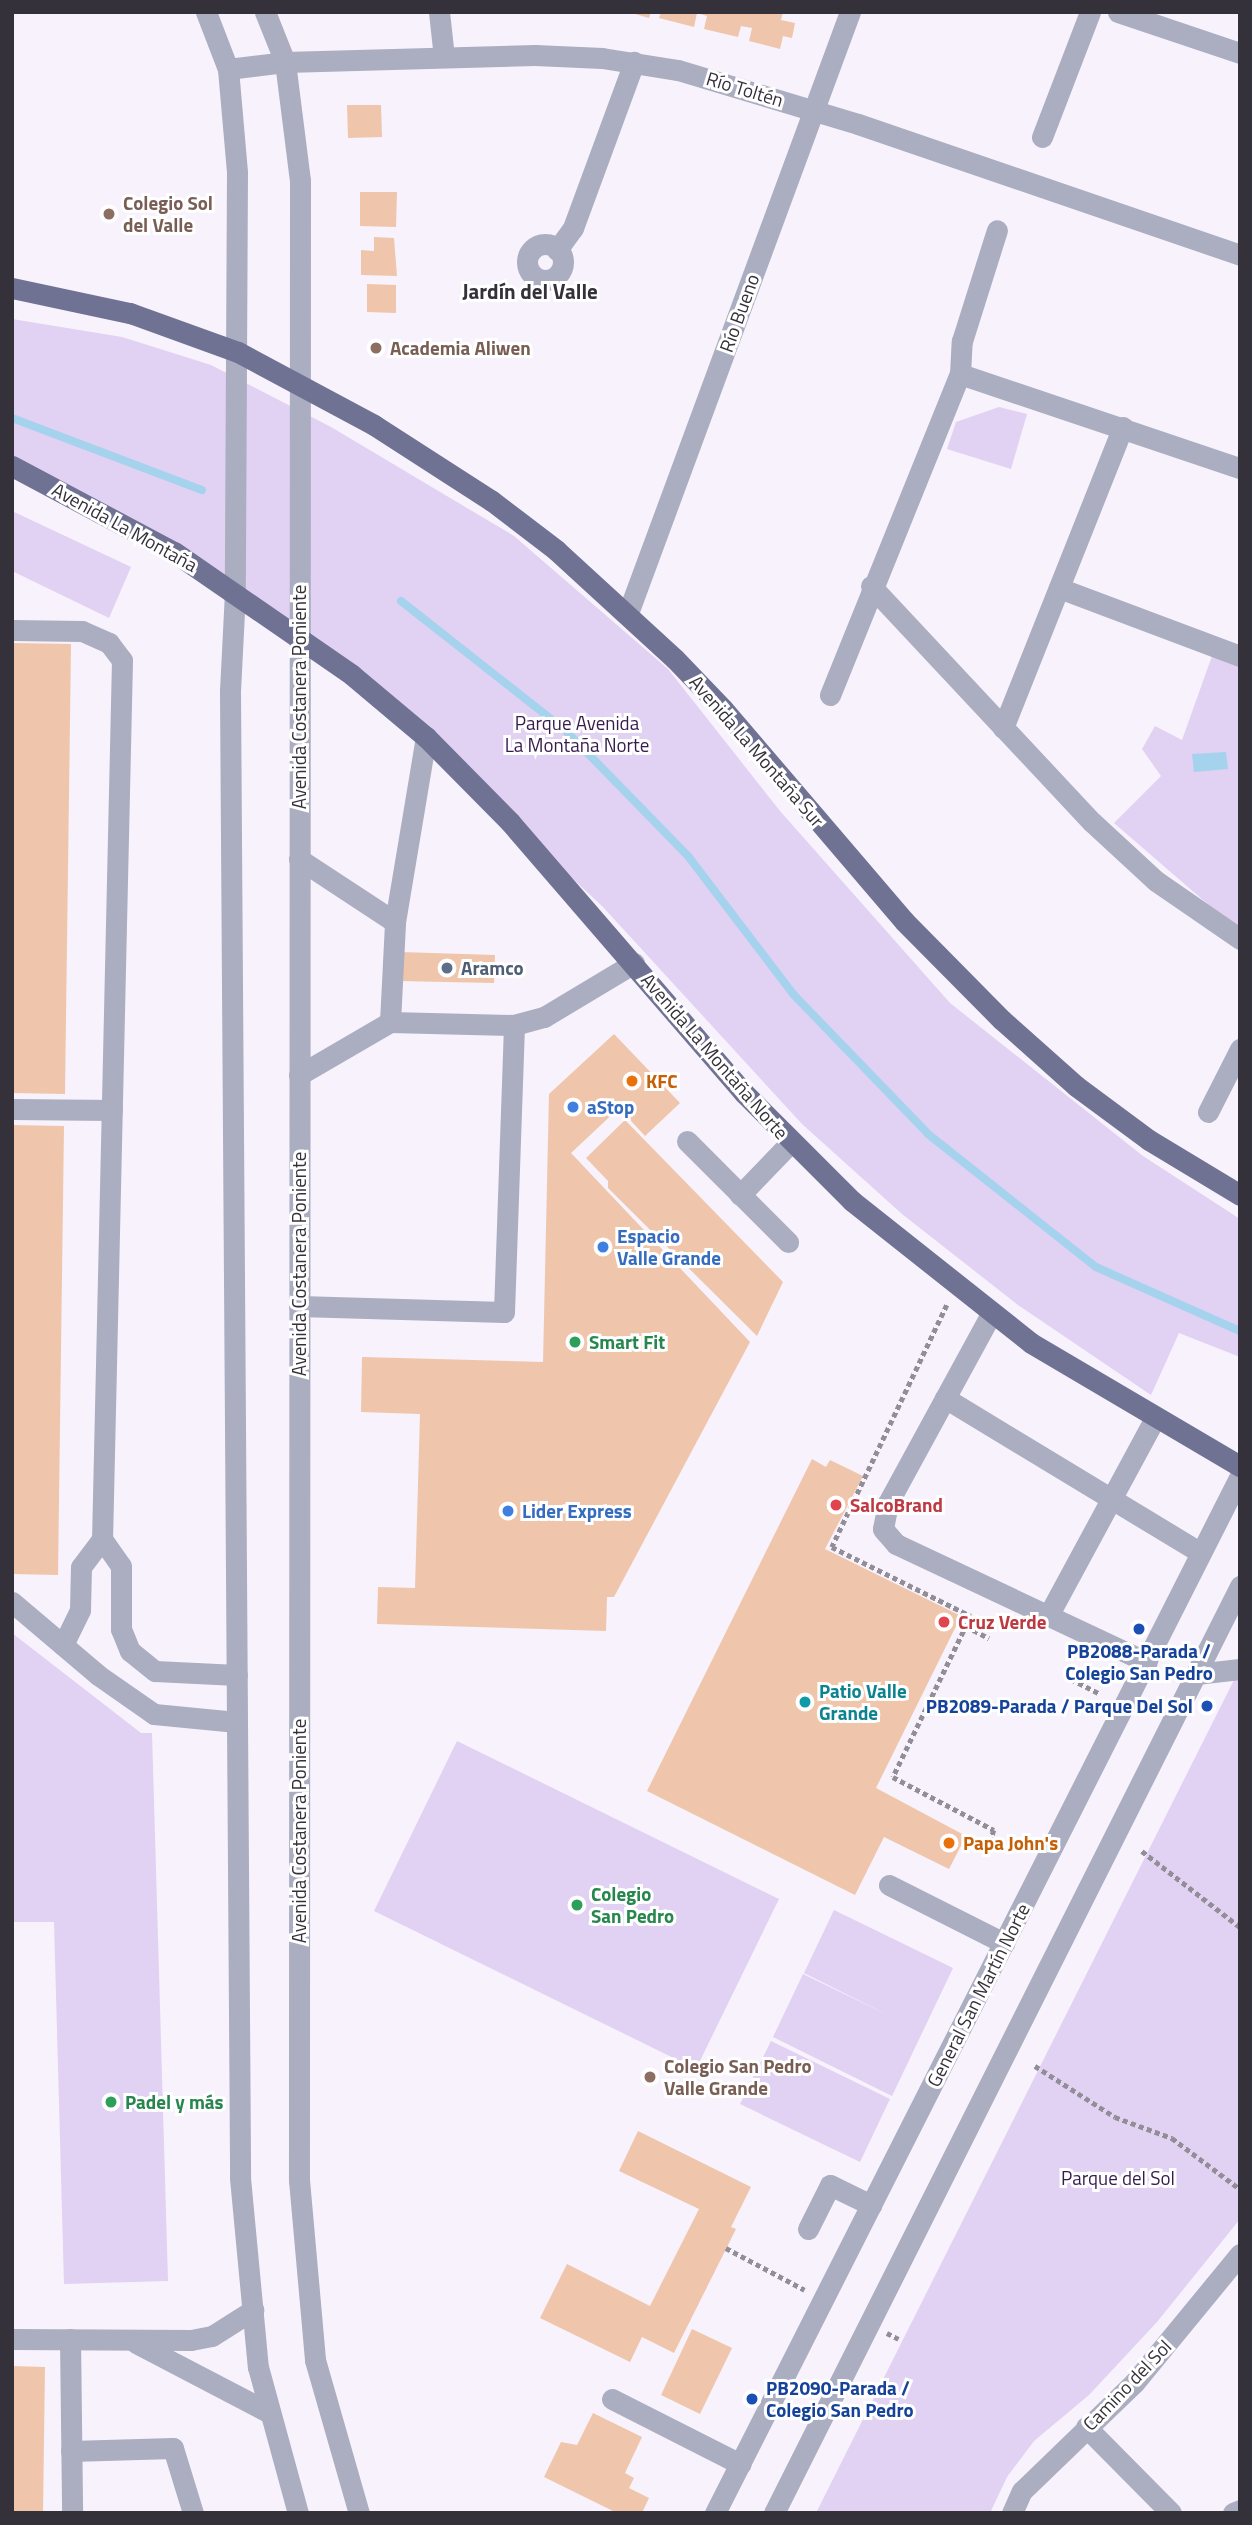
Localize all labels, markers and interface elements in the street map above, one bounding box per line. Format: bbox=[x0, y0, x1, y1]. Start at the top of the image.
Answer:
street label: Río Toltén bbox=[704, 67, 786, 111]
place label: Colegio Sol del Valle bbox=[123, 192, 213, 236]
marker: Colegio Sol del Valle bbox=[101, 206, 117, 222]
street label: Río Bueno bbox=[714, 271, 764, 355]
district label: Jardín del Valle bbox=[462, 278, 598, 304]
place label: Academia Aliwen bbox=[390, 337, 531, 359]
marker: Academia Aliwen bbox=[368, 340, 384, 356]
street label: Avenida La Montaña bbox=[48, 478, 202, 576]
street label: Avenida Costanera Poniente bbox=[288, 585, 310, 809]
street label: Avenida La Montaña Sur bbox=[685, 670, 829, 832]
park label: Parque Avenida La Montaña Norte bbox=[505, 712, 649, 756]
place label: Aramco bbox=[461, 957, 524, 979]
marker: Aramco bbox=[439, 960, 455, 976]
street label: Avenida La Montaña Norte bbox=[637, 968, 793, 1144]
place label: KFC bbox=[646, 1070, 678, 1092]
marker: KFC bbox=[624, 1073, 640, 1089]
place label: aStop bbox=[587, 1096, 634, 1118]
marker: aStop bbox=[565, 1099, 581, 1115]
street label: Avenida Costanera Poniente bbox=[288, 1152, 310, 1376]
place label: Espacio Valle Grande bbox=[617, 1225, 721, 1269]
marker: Espacio Valle Grande bbox=[595, 1239, 611, 1255]
place label: Smart Fit bbox=[589, 1331, 665, 1353]
marker: Smart Fit bbox=[567, 1334, 583, 1350]
place label: SalcoBrand bbox=[850, 1494, 943, 1516]
marker: SalcoBrand bbox=[828, 1497, 844, 1513]
place label: Lider Express bbox=[522, 1500, 632, 1522]
marker: Lider Express bbox=[500, 1503, 516, 1519]
place label: Cruz Verde bbox=[958, 1611, 1046, 1633]
marker: Cruz Verde bbox=[936, 1614, 952, 1630]
marker: PB2088-Parada / Colegio San Pedro bbox=[1131, 1621, 1147, 1637]
place label: PB2088-Parada / Colegio San Pedro bbox=[1065, 1640, 1213, 1684]
place label: Patio Valle Grande bbox=[819, 1680, 907, 1724]
marker: Patio Valle Grande bbox=[797, 1694, 813, 1710]
place label: PB2089-Parada / Parque Del Sol bbox=[926, 1695, 1193, 1717]
marker: PB2089-Parada / Parque Del Sol bbox=[1199, 1698, 1215, 1714]
street label: Avenida Costanera Poniente bbox=[288, 1719, 310, 1943]
place label: Papa John's bbox=[963, 1832, 1058, 1854]
marker: Papa John's bbox=[941, 1835, 957, 1851]
place label: Colegio San Pedro bbox=[591, 1883, 674, 1927]
marker: Colegio San Pedro bbox=[569, 1897, 585, 1913]
street label: General San Martín Norte bbox=[922, 1899, 1034, 2091]
place label: Colegio San Pedro Valle Grande bbox=[664, 2055, 812, 2099]
marker: Colegio San Pedro Valle Grande bbox=[642, 2069, 658, 2085]
place label: Padel y más bbox=[125, 2091, 224, 2113]
marker: Padel y más bbox=[103, 2094, 119, 2110]
park label: Parque del Sol bbox=[1061, 2167, 1175, 2189]
street label: Camino del Sol bbox=[1078, 2335, 1176, 2435]
place label: PB2090-Parada / Colegio San Pedro bbox=[766, 2377, 914, 2421]
marker: PB2090-Parada / Colegio San Pedro bbox=[744, 2391, 760, 2407]

